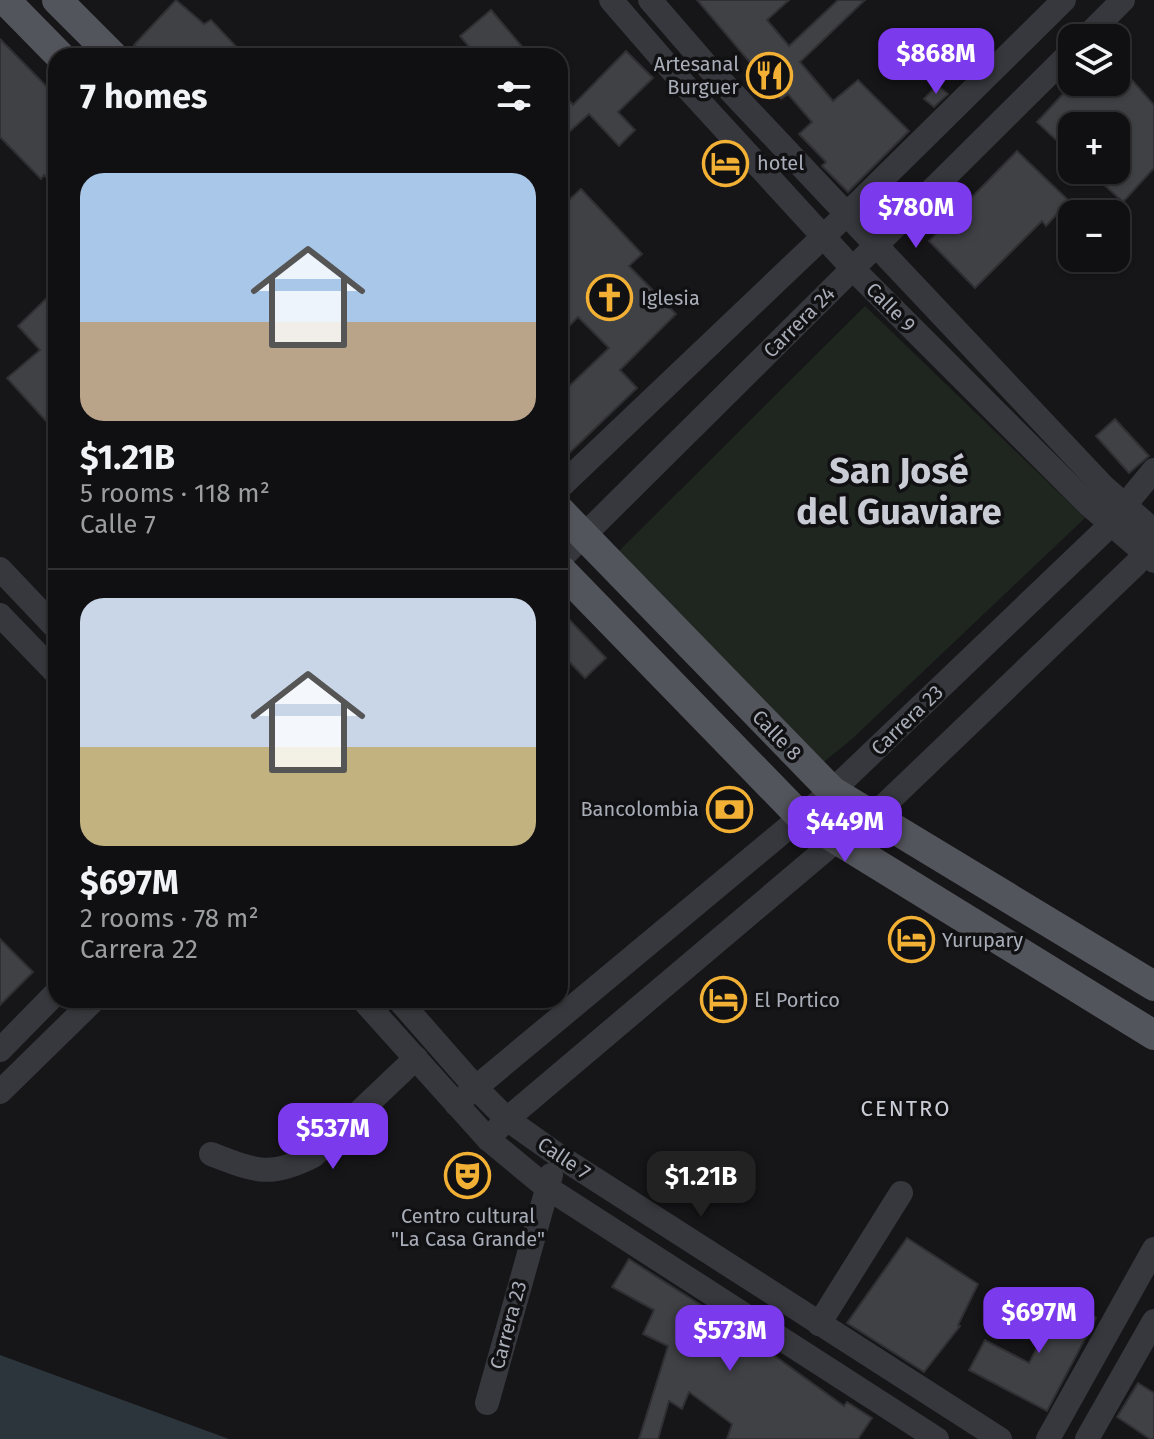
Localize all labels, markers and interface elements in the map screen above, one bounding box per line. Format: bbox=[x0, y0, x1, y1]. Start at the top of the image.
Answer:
map controls bbox=[1058, 24, 1130, 272]
button: layers bbox=[1058, 24, 1130, 96]
pin: $868M bbox=[880, 28, 992, 96]
text: $868M bbox=[896, 38, 976, 69]
place label: Artesanal Burguer bbox=[654, 52, 739, 99]
restaurant icon: Artesanal Burguer bbox=[746, 52, 794, 100]
icon: filters bbox=[492, 74, 536, 118]
text: 7 homes bbox=[80, 76, 207, 117]
button: + bbox=[1058, 112, 1130, 184]
hotel icon: hotel bbox=[702, 139, 750, 187]
place label: hotel bbox=[757, 151, 804, 175]
pin: $780M bbox=[860, 182, 972, 250]
text: $780M bbox=[878, 192, 954, 223]
button: − bbox=[1058, 200, 1130, 272]
icon: home bbox=[236, 225, 380, 369]
church icon: Iglesia bbox=[586, 274, 634, 322]
street label: Calle 9 bbox=[861, 277, 921, 337]
street label: Carrera 24 bbox=[758, 281, 840, 363]
place label: Iglesia bbox=[641, 286, 700, 310]
text: $1.21B bbox=[80, 437, 175, 478]
district label: San José del Guaviare bbox=[796, 449, 1002, 534]
text: 5 rooms · 118 m² bbox=[80, 478, 270, 509]
text: Calle 7 bbox=[80, 509, 156, 540]
icon: home bbox=[236, 650, 380, 794]
street label: Carrera 23 bbox=[866, 680, 948, 760]
street label: Calle 8 bbox=[747, 705, 807, 765]
bank icon: Bancolombia bbox=[706, 785, 754, 833]
pin: $449M bbox=[789, 796, 901, 864]
place label: Bancolombia bbox=[580, 797, 699, 821]
text: $449M bbox=[806, 806, 884, 837]
text: $697M bbox=[80, 862, 179, 903]
text: 2 rooms · 78 m² bbox=[80, 903, 259, 934]
hotel icon: Yurupary bbox=[887, 916, 935, 964]
place label: Yurupary bbox=[942, 928, 1023, 952]
text: Carrera 22 bbox=[80, 934, 198, 965]
hotel icon: El Portico bbox=[699, 976, 747, 1024]
place label: El Portico bbox=[754, 988, 840, 1012]
district label: CENTRO bbox=[861, 1095, 951, 1122]
pin: $537M bbox=[277, 1103, 389, 1171]
text: $537M bbox=[296, 1113, 370, 1144]
street label: Calle 7 bbox=[533, 1132, 595, 1184]
pin: $1.21B bbox=[636, 1151, 766, 1219]
theatre icon: Centro cultural "La Casa Grande" bbox=[444, 1152, 492, 1200]
text: $1.21B bbox=[665, 1161, 737, 1192]
place label: Centro cultural "La Casa Grande" bbox=[391, 1204, 545, 1251]
street label: Carrera 23 bbox=[485, 1278, 531, 1372]
pin: $697M bbox=[983, 1287, 1095, 1355]
text: $697M bbox=[1001, 1297, 1077, 1328]
pin: $573M bbox=[674, 1305, 786, 1373]
text: $573M bbox=[693, 1315, 767, 1346]

